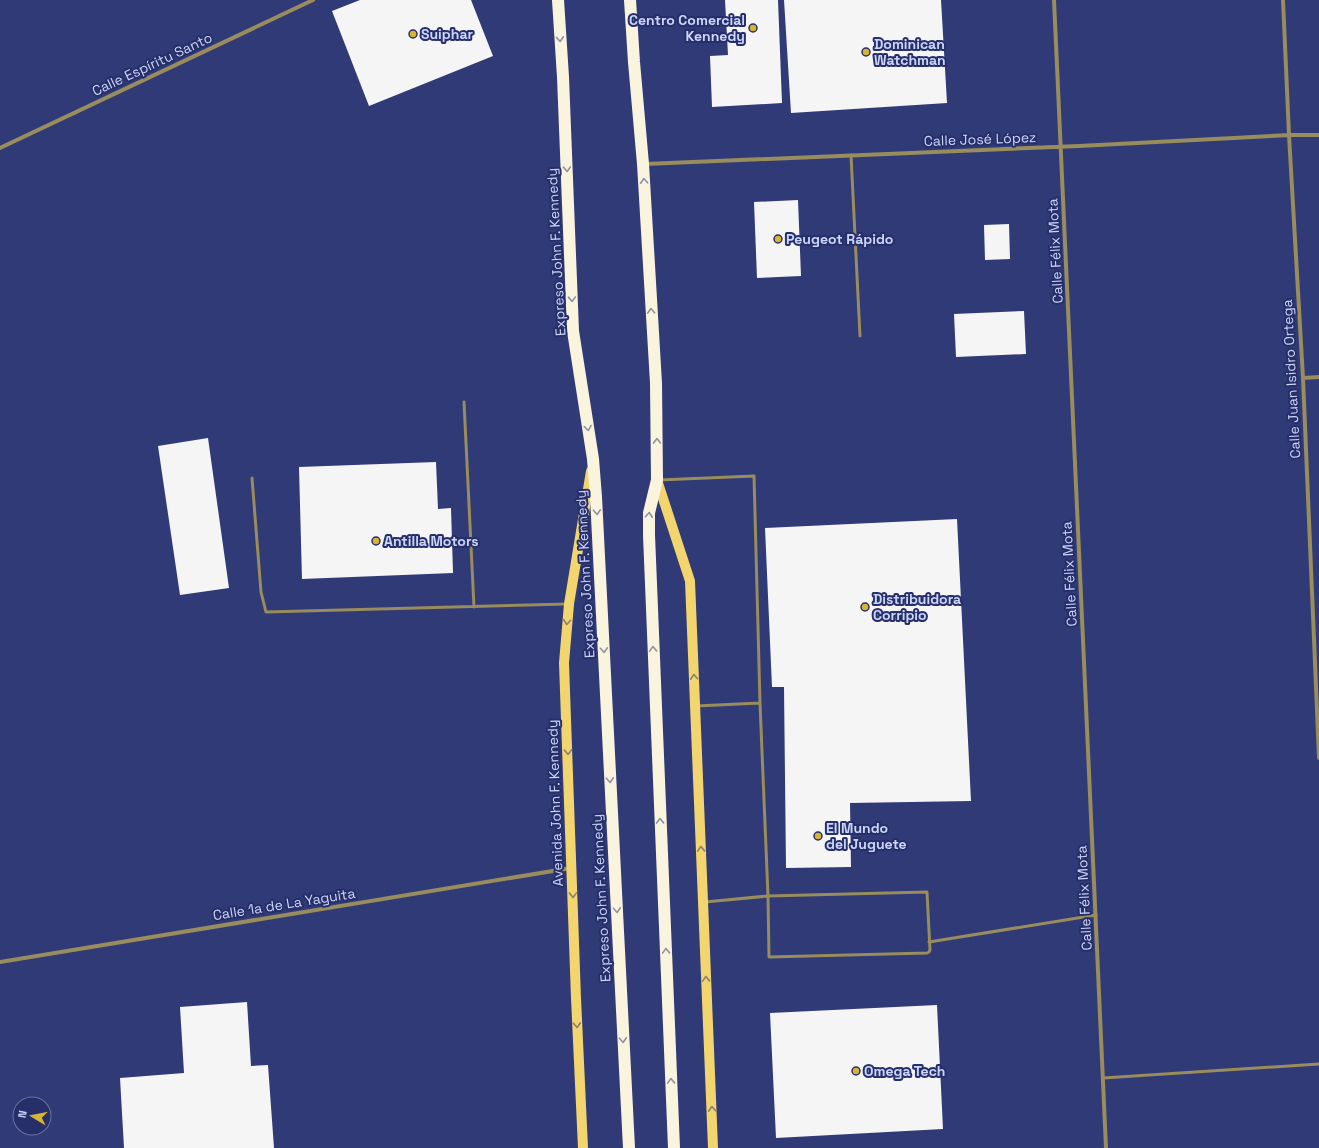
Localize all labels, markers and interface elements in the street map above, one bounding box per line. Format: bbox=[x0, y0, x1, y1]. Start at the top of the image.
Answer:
place label: Centro Comercial Kennedy bbox=[629, 11, 745, 45]
marker: Centro Comercial Kennedy bbox=[748, 23, 758, 33]
place label: Suiphar bbox=[421, 25, 473, 43]
street label: Calle Espíritu Santo bbox=[89, 28, 215, 100]
marker: Suiphar bbox=[408, 29, 418, 39]
place label: Dominican Watchman bbox=[874, 35, 946, 69]
one-way arrow bbox=[556, 36, 565, 42]
marker: Dominican Watchman bbox=[861, 47, 871, 57]
street label: Calle José López bbox=[924, 128, 1036, 150]
one-way arrow bbox=[562, 166, 571, 172]
street label: Expreso John F. Kennedy bbox=[543, 168, 569, 336]
one-way arrow bbox=[639, 178, 648, 184]
street label: Calle Félix Mota bbox=[1043, 198, 1067, 304]
place label: Peugeot Rápido bbox=[786, 230, 893, 248]
marker: Peugeot Rápido bbox=[773, 234, 783, 244]
one-way arrow bbox=[568, 296, 576, 302]
street label: Calle Juan Isidro Ortega bbox=[1278, 299, 1304, 459]
one-way arrow bbox=[647, 308, 656, 314]
one-way arrow bbox=[583, 424, 592, 431]
one-way arrow bbox=[653, 438, 661, 444]
street label: Expreso John F. Kennedy bbox=[572, 490, 598, 658]
one-way arrow bbox=[593, 509, 601, 515]
one-way arrow bbox=[645, 512, 654, 518]
street label: Calle Félix Mota bbox=[1057, 521, 1081, 627]
place label: Antilla Motors bbox=[384, 532, 479, 550]
marker: Antilla Motors bbox=[371, 536, 381, 546]
place label: Distribuidora Corripio bbox=[873, 590, 961, 624]
marker: Distribuidora Corripio bbox=[860, 602, 870, 612]
one-way arrow bbox=[563, 619, 572, 625]
one-way arrow bbox=[649, 646, 658, 652]
one-way arrow bbox=[599, 647, 608, 653]
one-way arrow bbox=[689, 674, 698, 680]
street label: Avenida John F. Kennedy bbox=[543, 719, 567, 887]
one-way arrow bbox=[563, 749, 572, 755]
one-way arrow bbox=[606, 777, 615, 783]
street label: Expreso John F. Kennedy bbox=[588, 814, 614, 982]
one-way arrow bbox=[656, 818, 665, 824]
place label: El Mundo del Juguete bbox=[826, 819, 907, 853]
marker: El Mundo del Juguete bbox=[813, 831, 823, 841]
street label: Calle Félix Mota bbox=[1072, 845, 1096, 951]
one-way arrow bbox=[697, 846, 705, 852]
street label: Calle 1a de La Yaguita bbox=[211, 884, 357, 924]
one-way arrow bbox=[568, 892, 577, 898]
one-way arrow bbox=[612, 907, 621, 913]
one-way arrow bbox=[662, 948, 670, 954]
one-way arrow bbox=[702, 976, 710, 982]
one-way arrow bbox=[573, 1022, 582, 1028]
one-way arrow bbox=[619, 1037, 628, 1043]
place label: Omega Tech bbox=[864, 1062, 945, 1080]
marker: Omega Tech bbox=[851, 1066, 861, 1076]
one-way arrow bbox=[667, 1078, 675, 1084]
north arrow bbox=[12, 1096, 52, 1136]
one-way arrow bbox=[707, 1106, 716, 1112]
text: N bbox=[15, 1109, 30, 1119]

